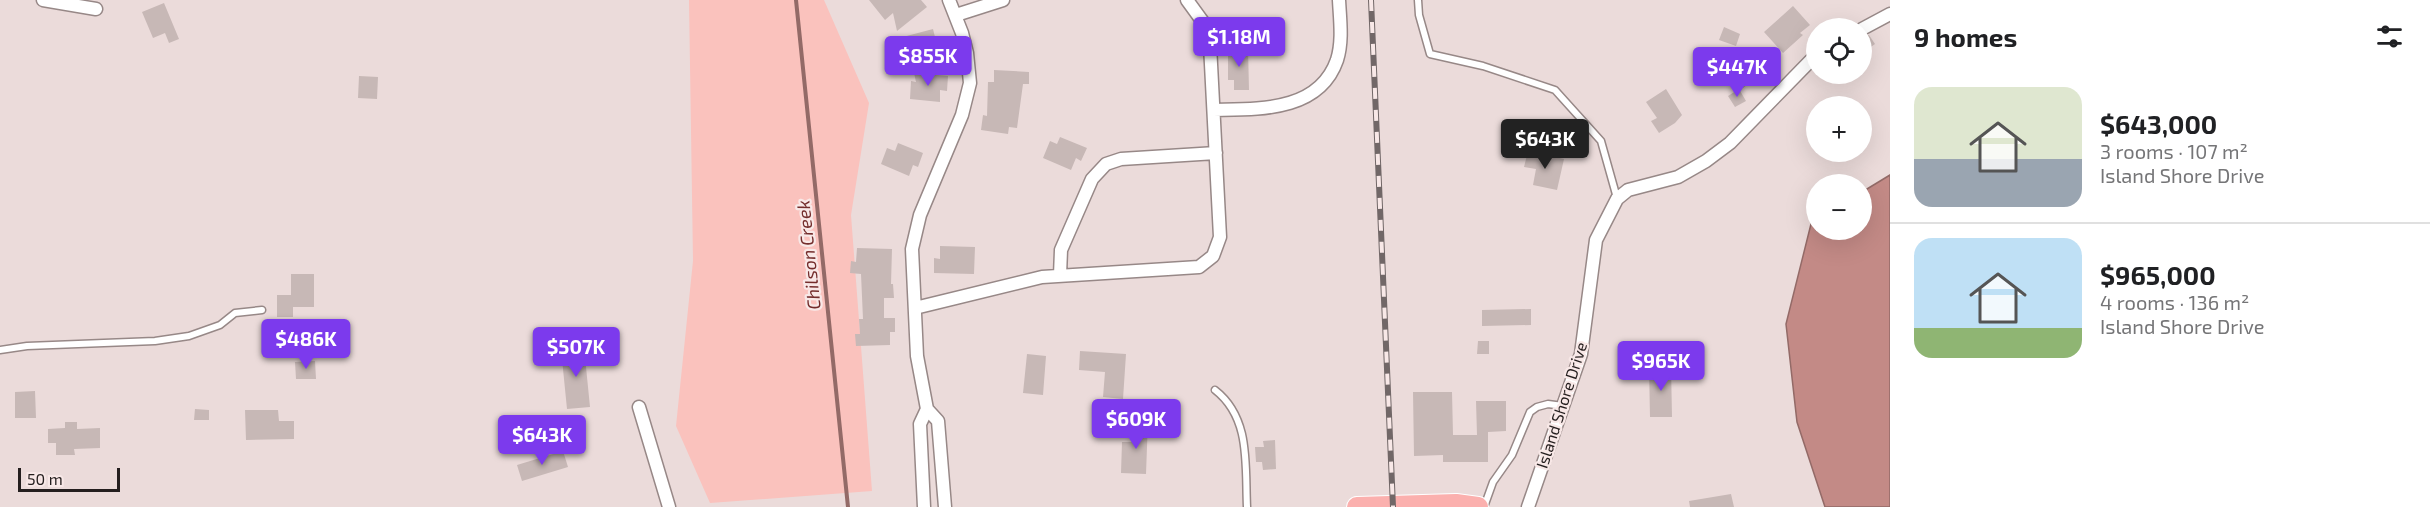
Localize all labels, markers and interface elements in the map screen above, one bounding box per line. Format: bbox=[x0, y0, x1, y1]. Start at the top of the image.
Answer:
pin: $1.18M bbox=[1190, 17, 1288, 68]
map controls bbox=[1806, 18, 1872, 240]
button: locate bbox=[1806, 18, 1872, 84]
icon: filters bbox=[2373, 20, 2406, 53]
text: 9 homes bbox=[1914, 21, 2017, 52]
text: $1.18M bbox=[1207, 24, 1271, 48]
pin: $855K bbox=[886, 36, 970, 87]
text: $855K bbox=[899, 43, 957, 67]
pin: $447K bbox=[1695, 47, 1779, 98]
text: $447K bbox=[1707, 54, 1767, 78]
button: + bbox=[1806, 96, 1872, 162]
text: $643,000 bbox=[2100, 108, 2217, 139]
icon: home bbox=[1962, 111, 2034, 183]
pin: $643K bbox=[1503, 119, 1587, 170]
text: $643K bbox=[1515, 126, 1575, 150]
text: 3 rooms · 107 m² bbox=[2100, 139, 2248, 163]
text: Island Shore Drive bbox=[2100, 163, 2265, 187]
button: − bbox=[1806, 174, 1872, 240]
water label: Chilson Creek bbox=[791, 199, 825, 311]
text: $965,000 bbox=[2100, 259, 2216, 290]
icon: home bbox=[1962, 262, 2034, 334]
text: 4 rooms · 136 m² bbox=[2100, 290, 2249, 314]
text: Island Shore Drive bbox=[2100, 314, 2265, 338]
pin: $486K bbox=[264, 319, 348, 370]
text: $486K bbox=[275, 326, 337, 350]
pin: $507K bbox=[534, 327, 618, 378]
text: $507K bbox=[547, 334, 605, 358]
street label: Island Shore Drive bbox=[1532, 339, 1590, 471]
pin: $965K bbox=[1619, 341, 1703, 392]
text: $965K bbox=[1632, 348, 1690, 372]
pin: $609K bbox=[1094, 399, 1178, 450]
text: $609K bbox=[1106, 406, 1166, 430]
pin: $643K bbox=[500, 415, 584, 466]
text: $643K bbox=[512, 422, 572, 446]
scale bar bbox=[18, 465, 120, 492]
text: 50 m bbox=[27, 469, 63, 488]

